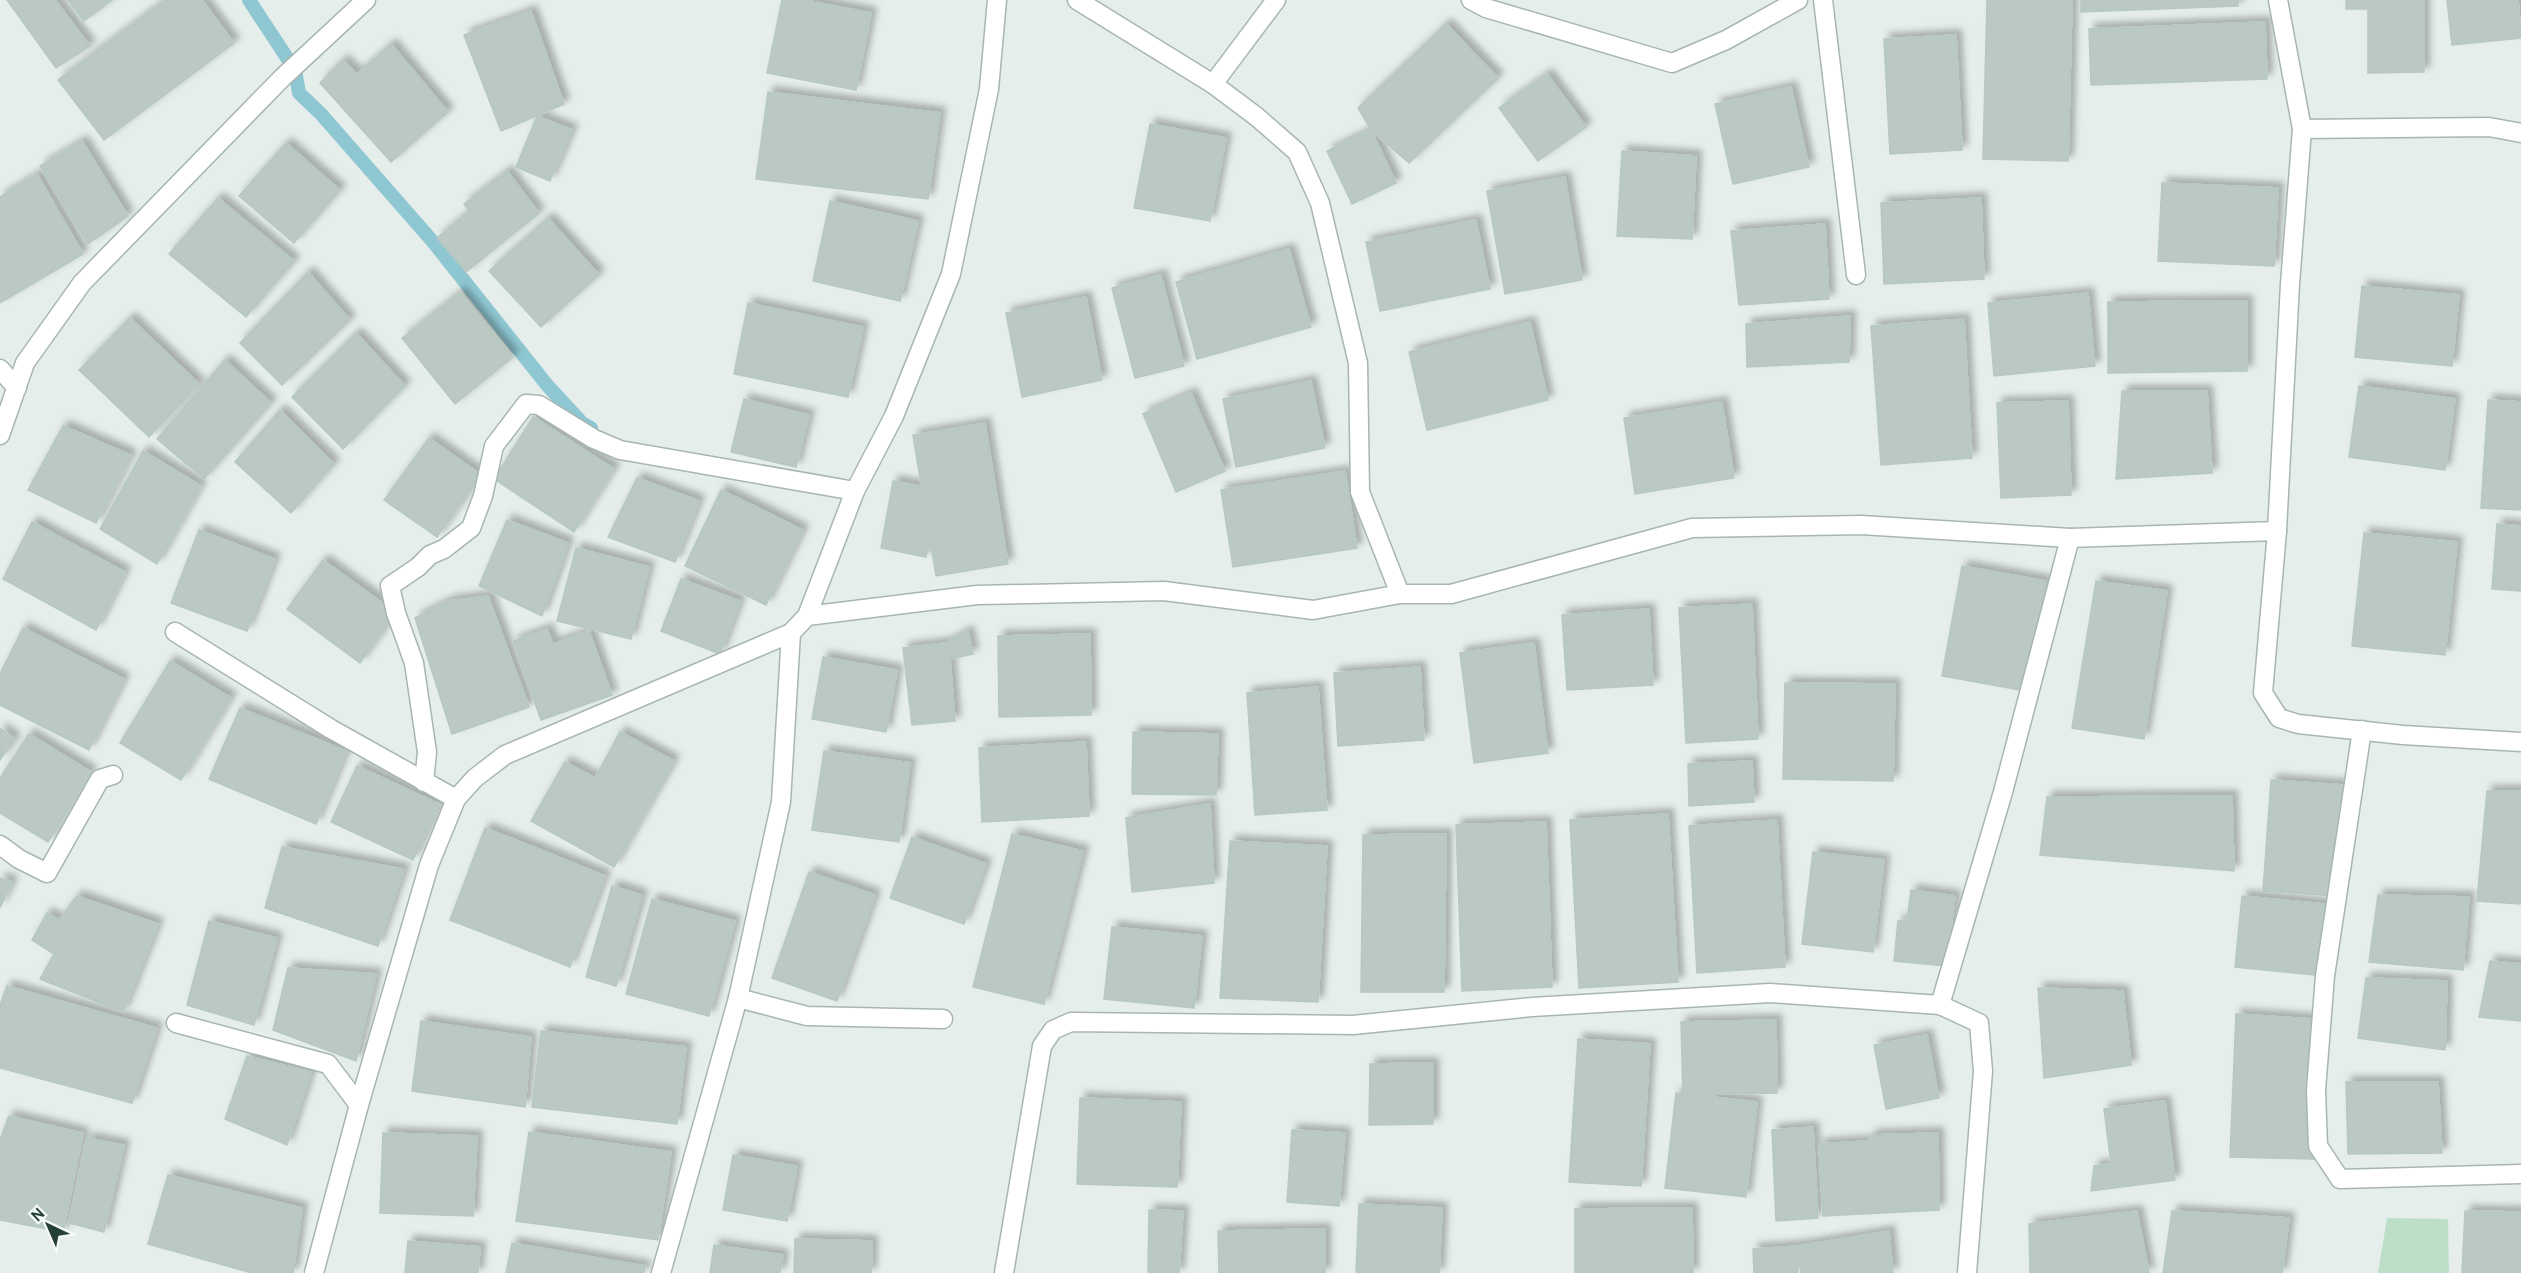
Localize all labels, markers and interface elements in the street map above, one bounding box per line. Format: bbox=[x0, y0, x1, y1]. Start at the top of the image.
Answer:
north arrow bbox=[18, 1195, 78, 1255]
text: N bbox=[28, 1204, 50, 1227]

